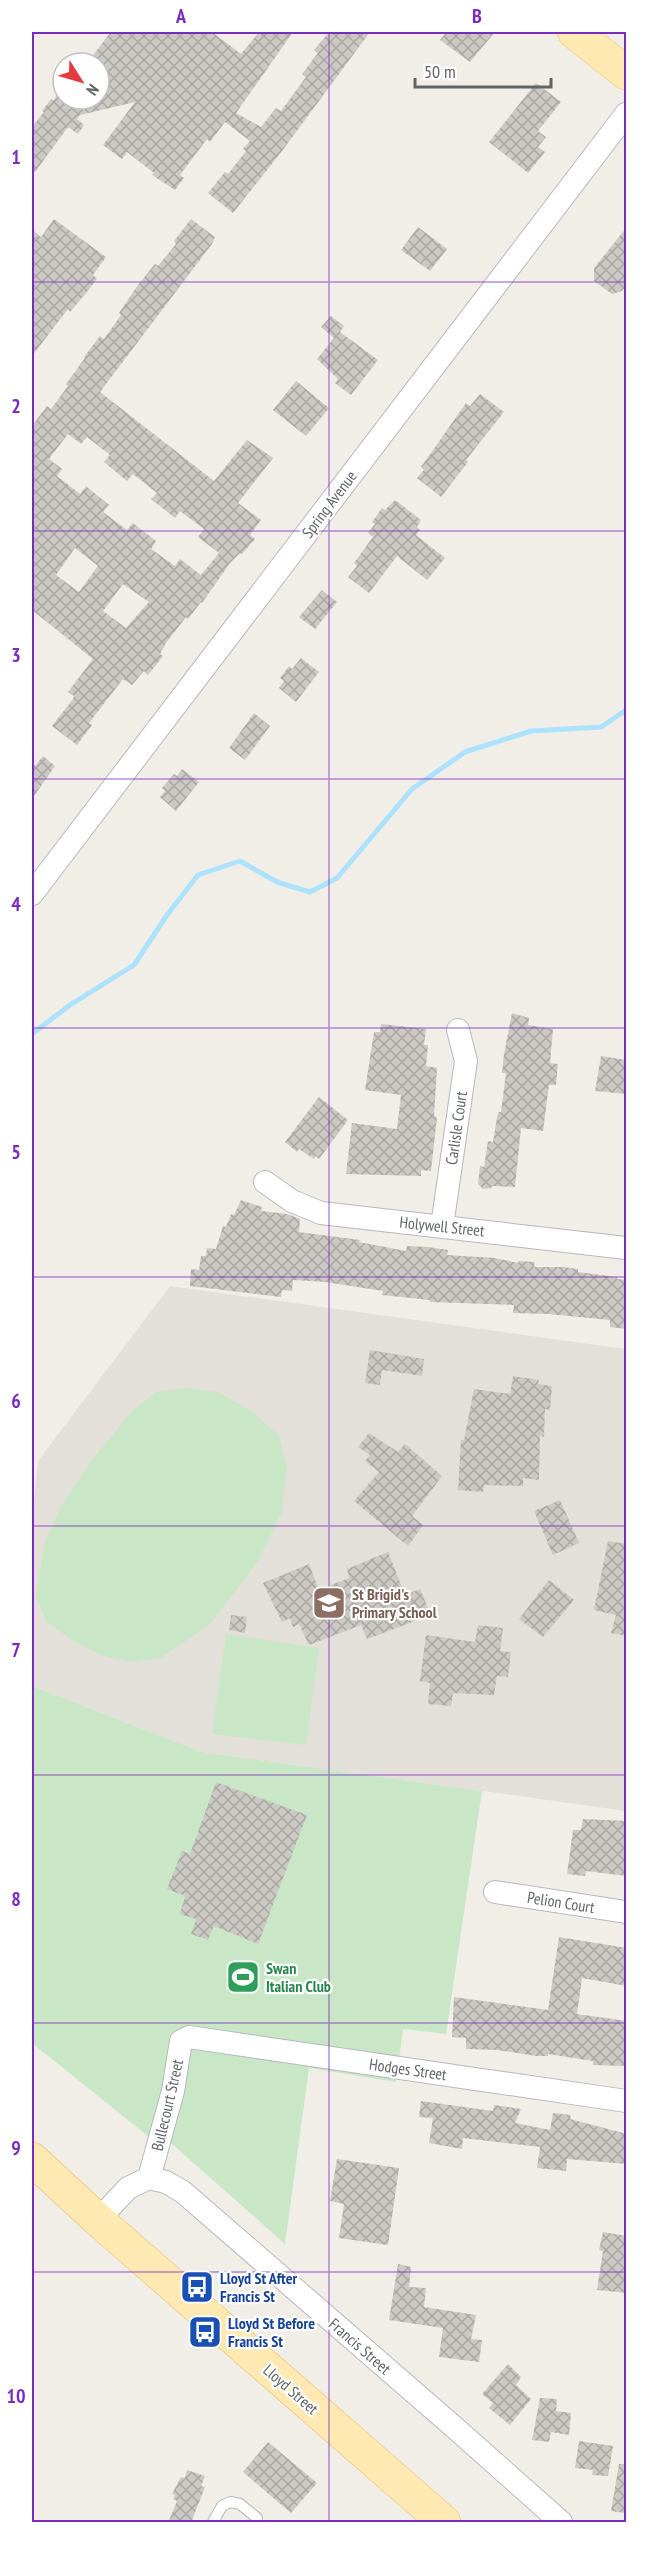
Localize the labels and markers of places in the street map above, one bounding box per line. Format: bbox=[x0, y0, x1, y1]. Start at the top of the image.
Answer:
place label: St Brigid's Primary School bbox=[352, 1584, 437, 1622]
school or university icon: St Brigid's Primary School bbox=[311, 1585, 347, 1621]
place label: Swan Italian Club bbox=[266, 1958, 331, 1996]
sports icon: Swan Italian Club bbox=[225, 1959, 261, 1995]
place label: Lloyd St After Francis St bbox=[220, 2268, 298, 2306]
bus stop icon: Lloyd St After Francis St bbox=[179, 2269, 215, 2305]
place label: Lloyd St Before Francis St bbox=[228, 2313, 315, 2351]
bus stop icon: Lloyd St Before Francis St bbox=[187, 2314, 223, 2350]

